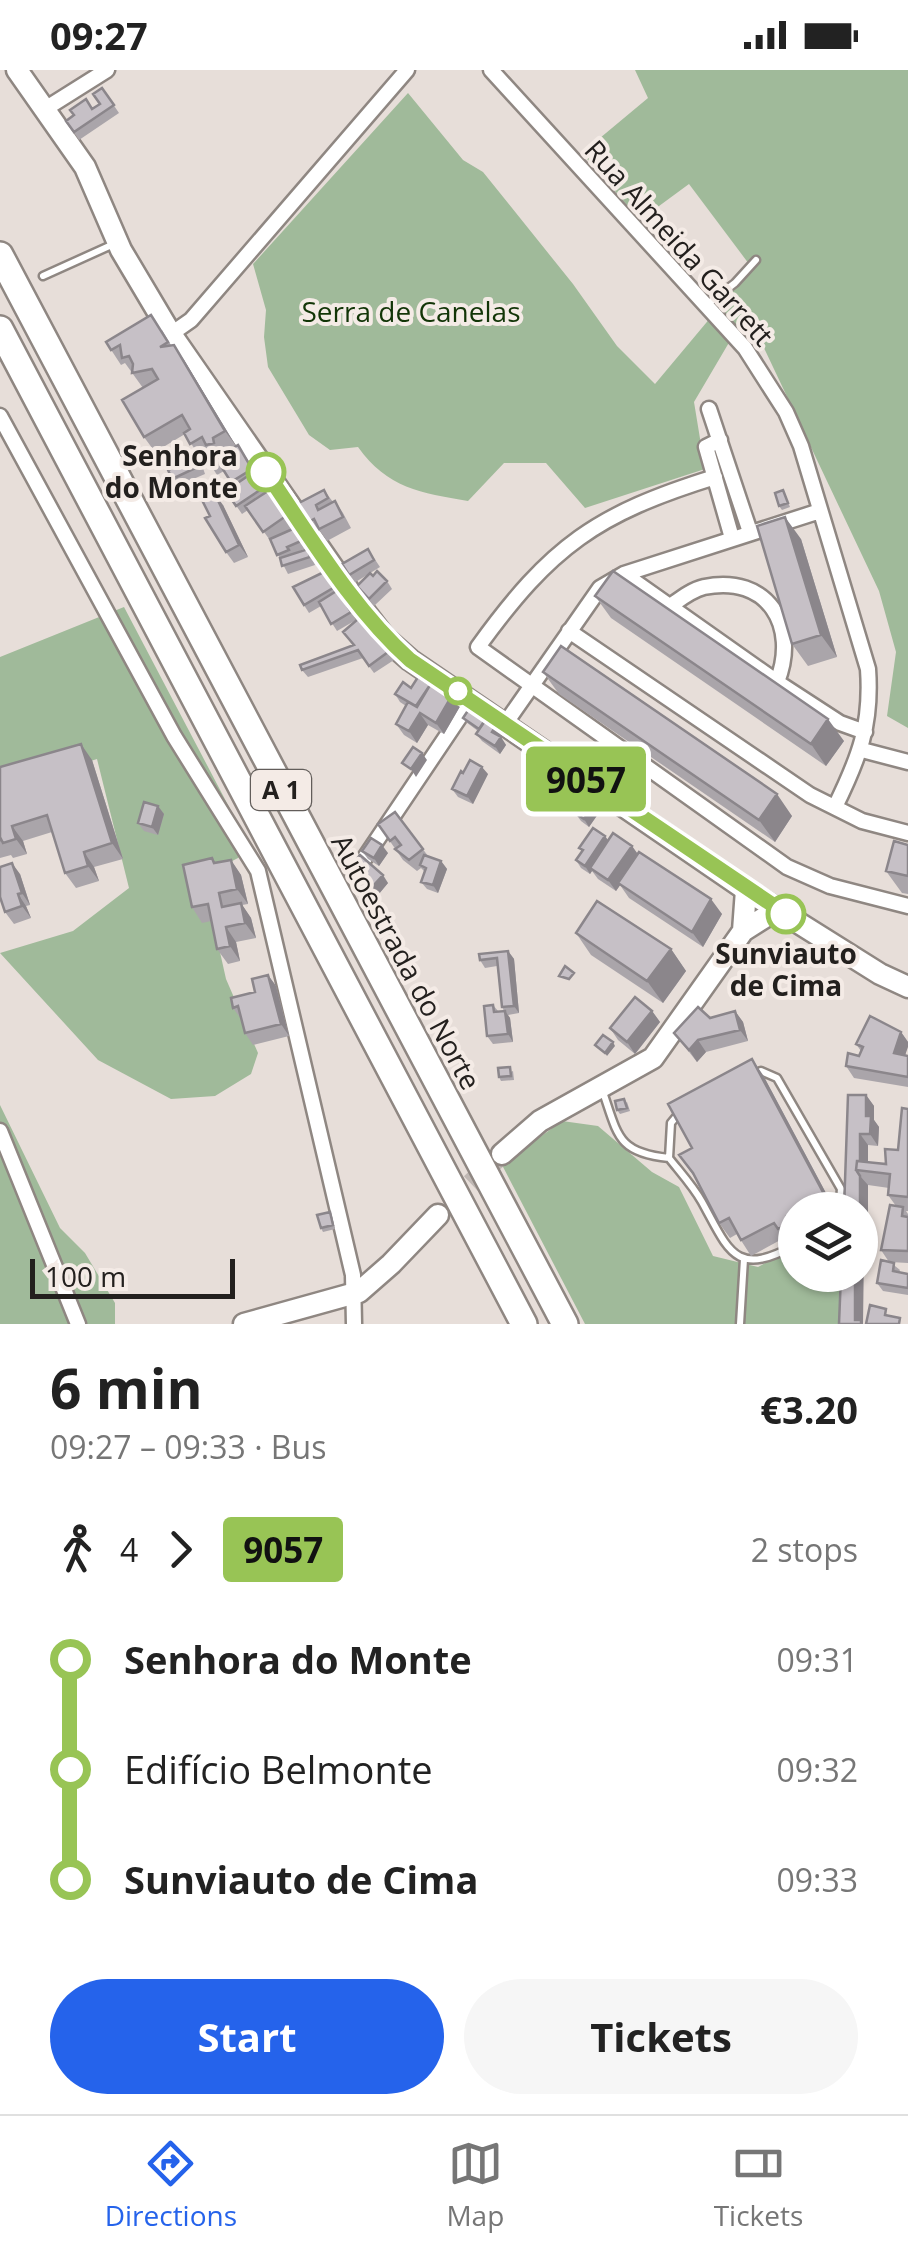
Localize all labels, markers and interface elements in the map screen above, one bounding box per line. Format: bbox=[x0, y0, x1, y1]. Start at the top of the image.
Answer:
text: 09:27 bbox=[50, 9, 148, 61]
street label: Rua Almeida Garrett bbox=[577, 131, 783, 354]
park label: Serra de Canelas bbox=[302, 292, 520, 330]
place label: Senhora do Monte bbox=[105, 436, 238, 506]
marker: Senhora do Monte bbox=[247, 453, 285, 491]
unlabelled marker bbox=[445, 678, 471, 704]
line badge: 9057 bbox=[516, 746, 656, 812]
text: 9057 bbox=[546, 756, 626, 803]
road number: A 1 bbox=[251, 770, 311, 810]
street label: Autoestrada do Norte bbox=[323, 827, 490, 1096]
marker: Sunviauto de Cima bbox=[767, 895, 805, 933]
place label: Sunviauto de Cima bbox=[715, 934, 857, 1004]
map controls bbox=[778, 1192, 878, 1292]
button: layers bbox=[778, 1192, 878, 1292]
scale bar bbox=[30, 1254, 235, 1298]
text: 100 m bbox=[45, 1257, 126, 1295]
text: 6 min bbox=[50, 1350, 203, 1425]
text: €3.20 bbox=[760, 1383, 858, 1435]
text: 09:27 – 09:33 · Bus bbox=[50, 1425, 326, 1468]
icon: walk bbox=[50, 1522, 105, 1577]
icon: forward bbox=[153, 1522, 208, 1577]
text: 9057 bbox=[243, 1526, 323, 1573]
text: 4 bbox=[120, 1528, 138, 1571]
text: 2 stops bbox=[751, 1528, 858, 1571]
text: Senhora do Monte bbox=[124, 1633, 472, 1685]
text: 09:31 bbox=[776, 1638, 858, 1681]
text: Edifício Belmonte bbox=[124, 1743, 433, 1795]
text: 09:32 bbox=[776, 1748, 858, 1791]
text: Sunviauto de Cima bbox=[124, 1853, 478, 1905]
text: 09:33 bbox=[776, 1858, 858, 1901]
button: Start bbox=[50, 1979, 444, 2094]
button: Tickets bbox=[464, 1979, 858, 2094]
tab: Directions bbox=[105, 2136, 237, 2234]
tab: Map bbox=[446, 2136, 504, 2234]
tab: Tickets bbox=[714, 2136, 803, 2234]

